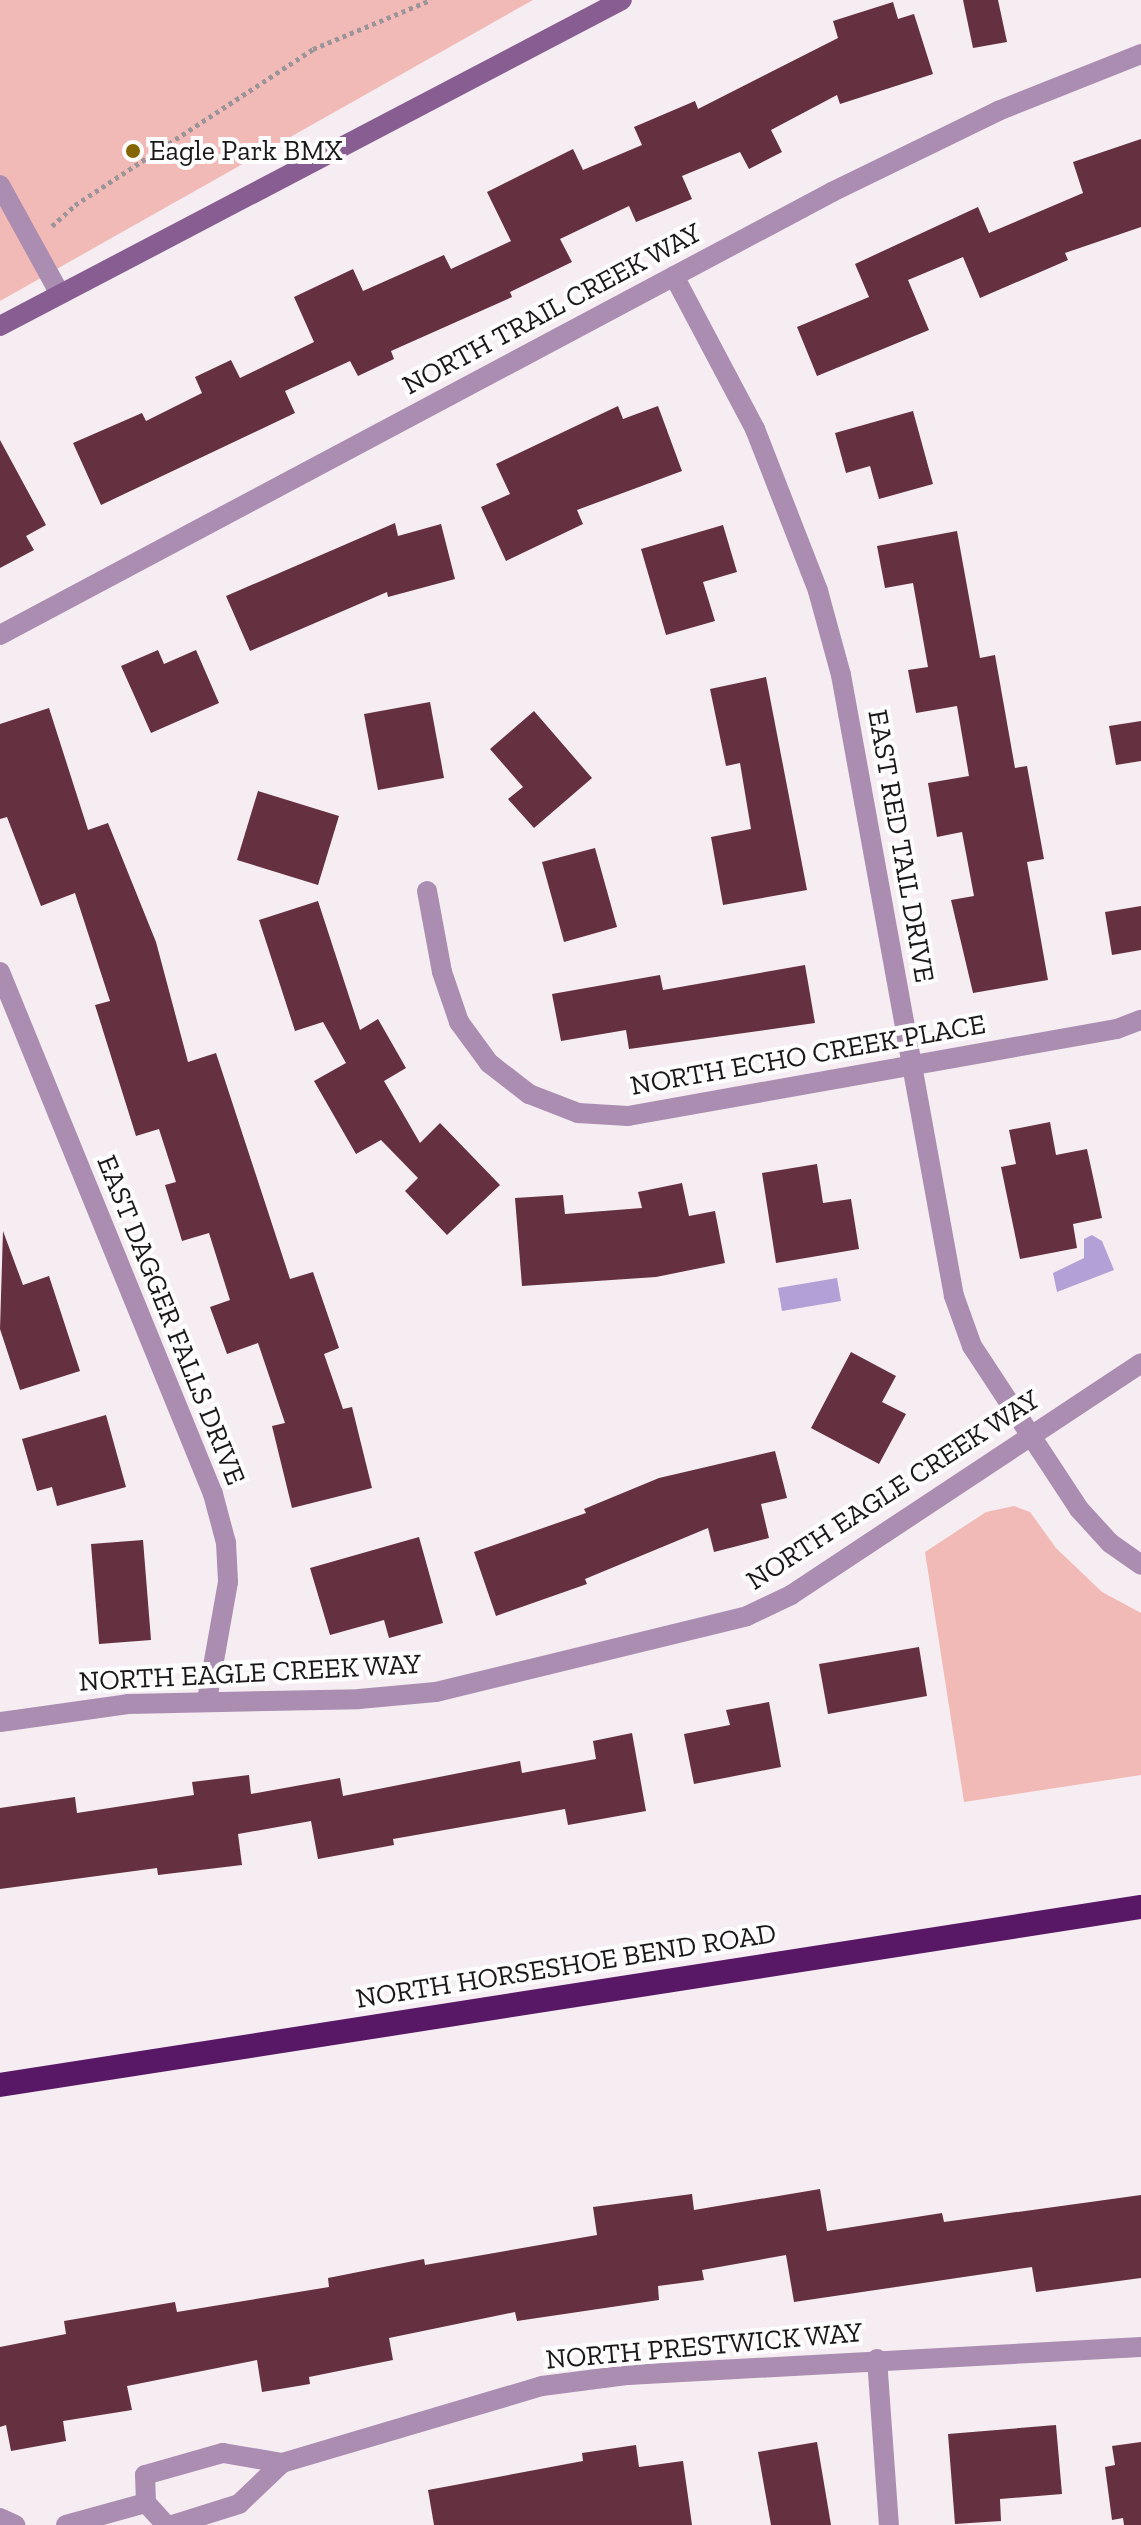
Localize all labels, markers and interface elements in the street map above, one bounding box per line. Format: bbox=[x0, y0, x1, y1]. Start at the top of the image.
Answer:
place label: Eagle Park BMX bbox=[149, 134, 343, 168]
marker: Eagle Park BMX bbox=[124, 142, 142, 160]
street label: NORTH TRAIL CREEK WAY bbox=[396, 215, 708, 403]
street label: EAST RED TAIL DRIVE bbox=[860, 706, 942, 986]
street label: NORTH ECHO CREEK PLACE bbox=[628, 1007, 988, 1103]
street label: EAST DAGGER FALLS DRIVE bbox=[89, 1150, 253, 1490]
street label: NORTH EAGLE CREEK WAY bbox=[740, 1382, 1046, 1598]
street label: NORTH EAGLE CREEK WAY bbox=[77, 1647, 423, 1699]
street label: NORTH HORSESHOE BEND ROAD bbox=[353, 1916, 779, 2016]
street label: NORTH PRESTWICK WAY bbox=[544, 2315, 864, 2377]

